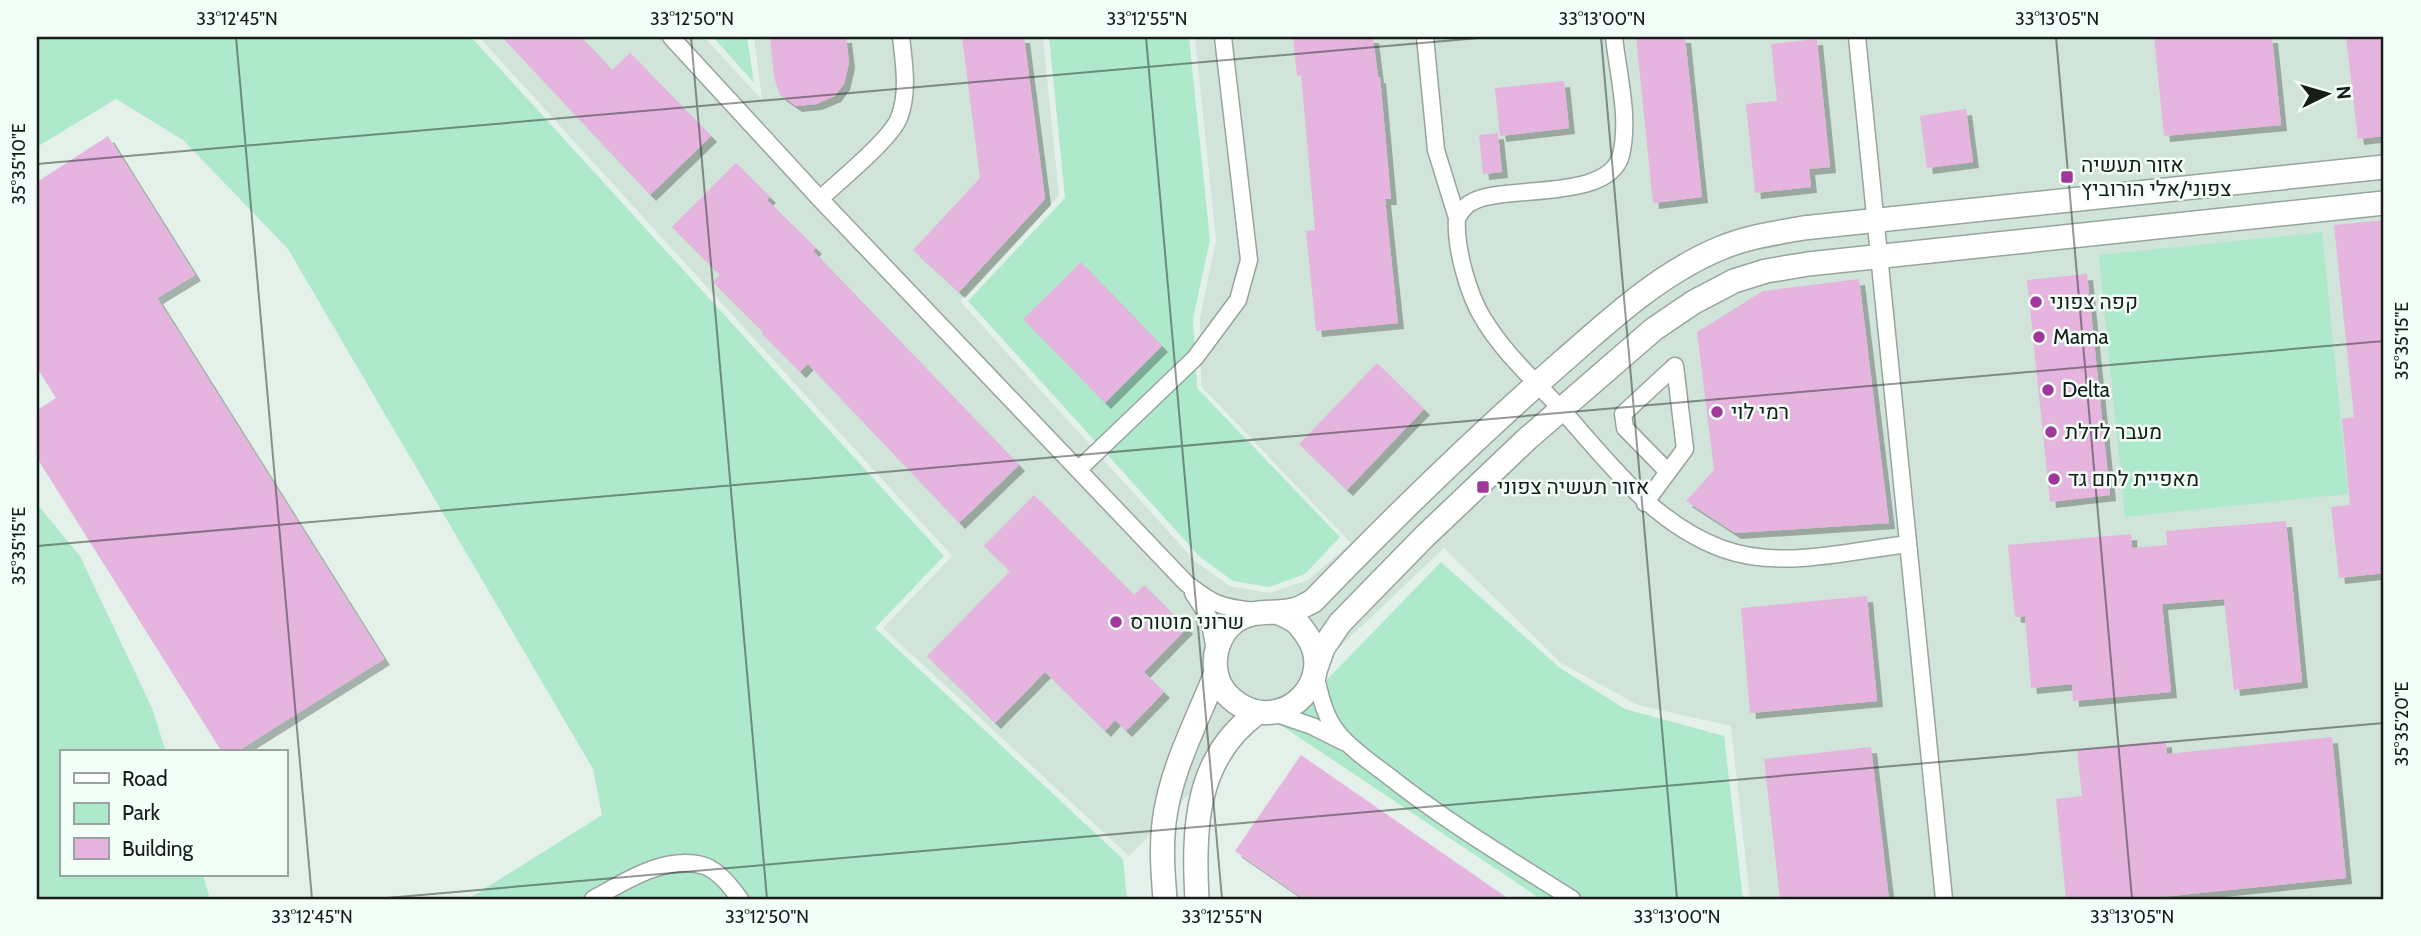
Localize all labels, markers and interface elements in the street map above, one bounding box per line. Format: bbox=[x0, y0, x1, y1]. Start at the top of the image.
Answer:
text: 33°12'45"N bbox=[196, 8, 278, 30]
text: 33°12'50"N bbox=[650, 8, 734, 30]
text: 33°12'55"N bbox=[1106, 8, 1188, 30]
text: 33°13'00"N bbox=[1558, 8, 1646, 30]
text: 33°13'05"N bbox=[2015, 8, 2099, 30]
north arrow bbox=[2292, 60, 2362, 130]
text: N bbox=[2331, 85, 2355, 100]
text: 35°35'10"E bbox=[8, 123, 30, 205]
place label: אזור תעשיה צפוני/אלי הורוביץ bbox=[2081, 152, 2232, 201]
marker: אזור תעשיה צפוני/אלי הורוביץ bbox=[2059, 169, 2075, 185]
place label: קפה צפוני bbox=[2050, 289, 2138, 314]
marker: קפה צפוני bbox=[2028, 294, 2044, 310]
text: 35°35'15"E bbox=[2391, 302, 2413, 380]
place label: Mama bbox=[2053, 324, 2109, 349]
marker: Mama bbox=[2031, 329, 2047, 345]
place label: Delta bbox=[2062, 377, 2110, 402]
marker: Delta bbox=[2040, 382, 2056, 398]
place label: רמי לוי bbox=[1731, 399, 1789, 424]
marker: רמי לוי bbox=[1709, 404, 1725, 420]
place label: מעבר לדלת bbox=[2065, 419, 2162, 444]
marker: מעבר לדלת bbox=[2043, 424, 2059, 440]
place label: מאפיית לחם גד bbox=[2068, 466, 2199, 491]
marker: מאפיית לחם גד bbox=[2046, 471, 2062, 487]
place label: אזור תעשיה צפוני bbox=[1497, 474, 1649, 499]
marker: אזור תעשיה צפוני bbox=[1475, 479, 1491, 495]
text: 35°35'15"E bbox=[8, 507, 30, 585]
place label: שרוני מוטורס bbox=[1130, 609, 1244, 634]
marker: שרוני מוטורס bbox=[1108, 614, 1124, 630]
text: 35°35'20"E bbox=[2391, 681, 2413, 767]
legend bbox=[60, 750, 287, 876]
text: Road bbox=[122, 766, 168, 791]
text: Park bbox=[122, 800, 160, 825]
text: Building bbox=[122, 836, 194, 861]
text: 33°12'45"N bbox=[271, 906, 353, 928]
text: 33°12'50"N bbox=[725, 906, 809, 928]
text: 33°12'55"N bbox=[1181, 906, 1263, 928]
text: 33°13'00"N bbox=[1633, 906, 1721, 928]
text: 33°13'05"N bbox=[2090, 906, 2174, 928]

